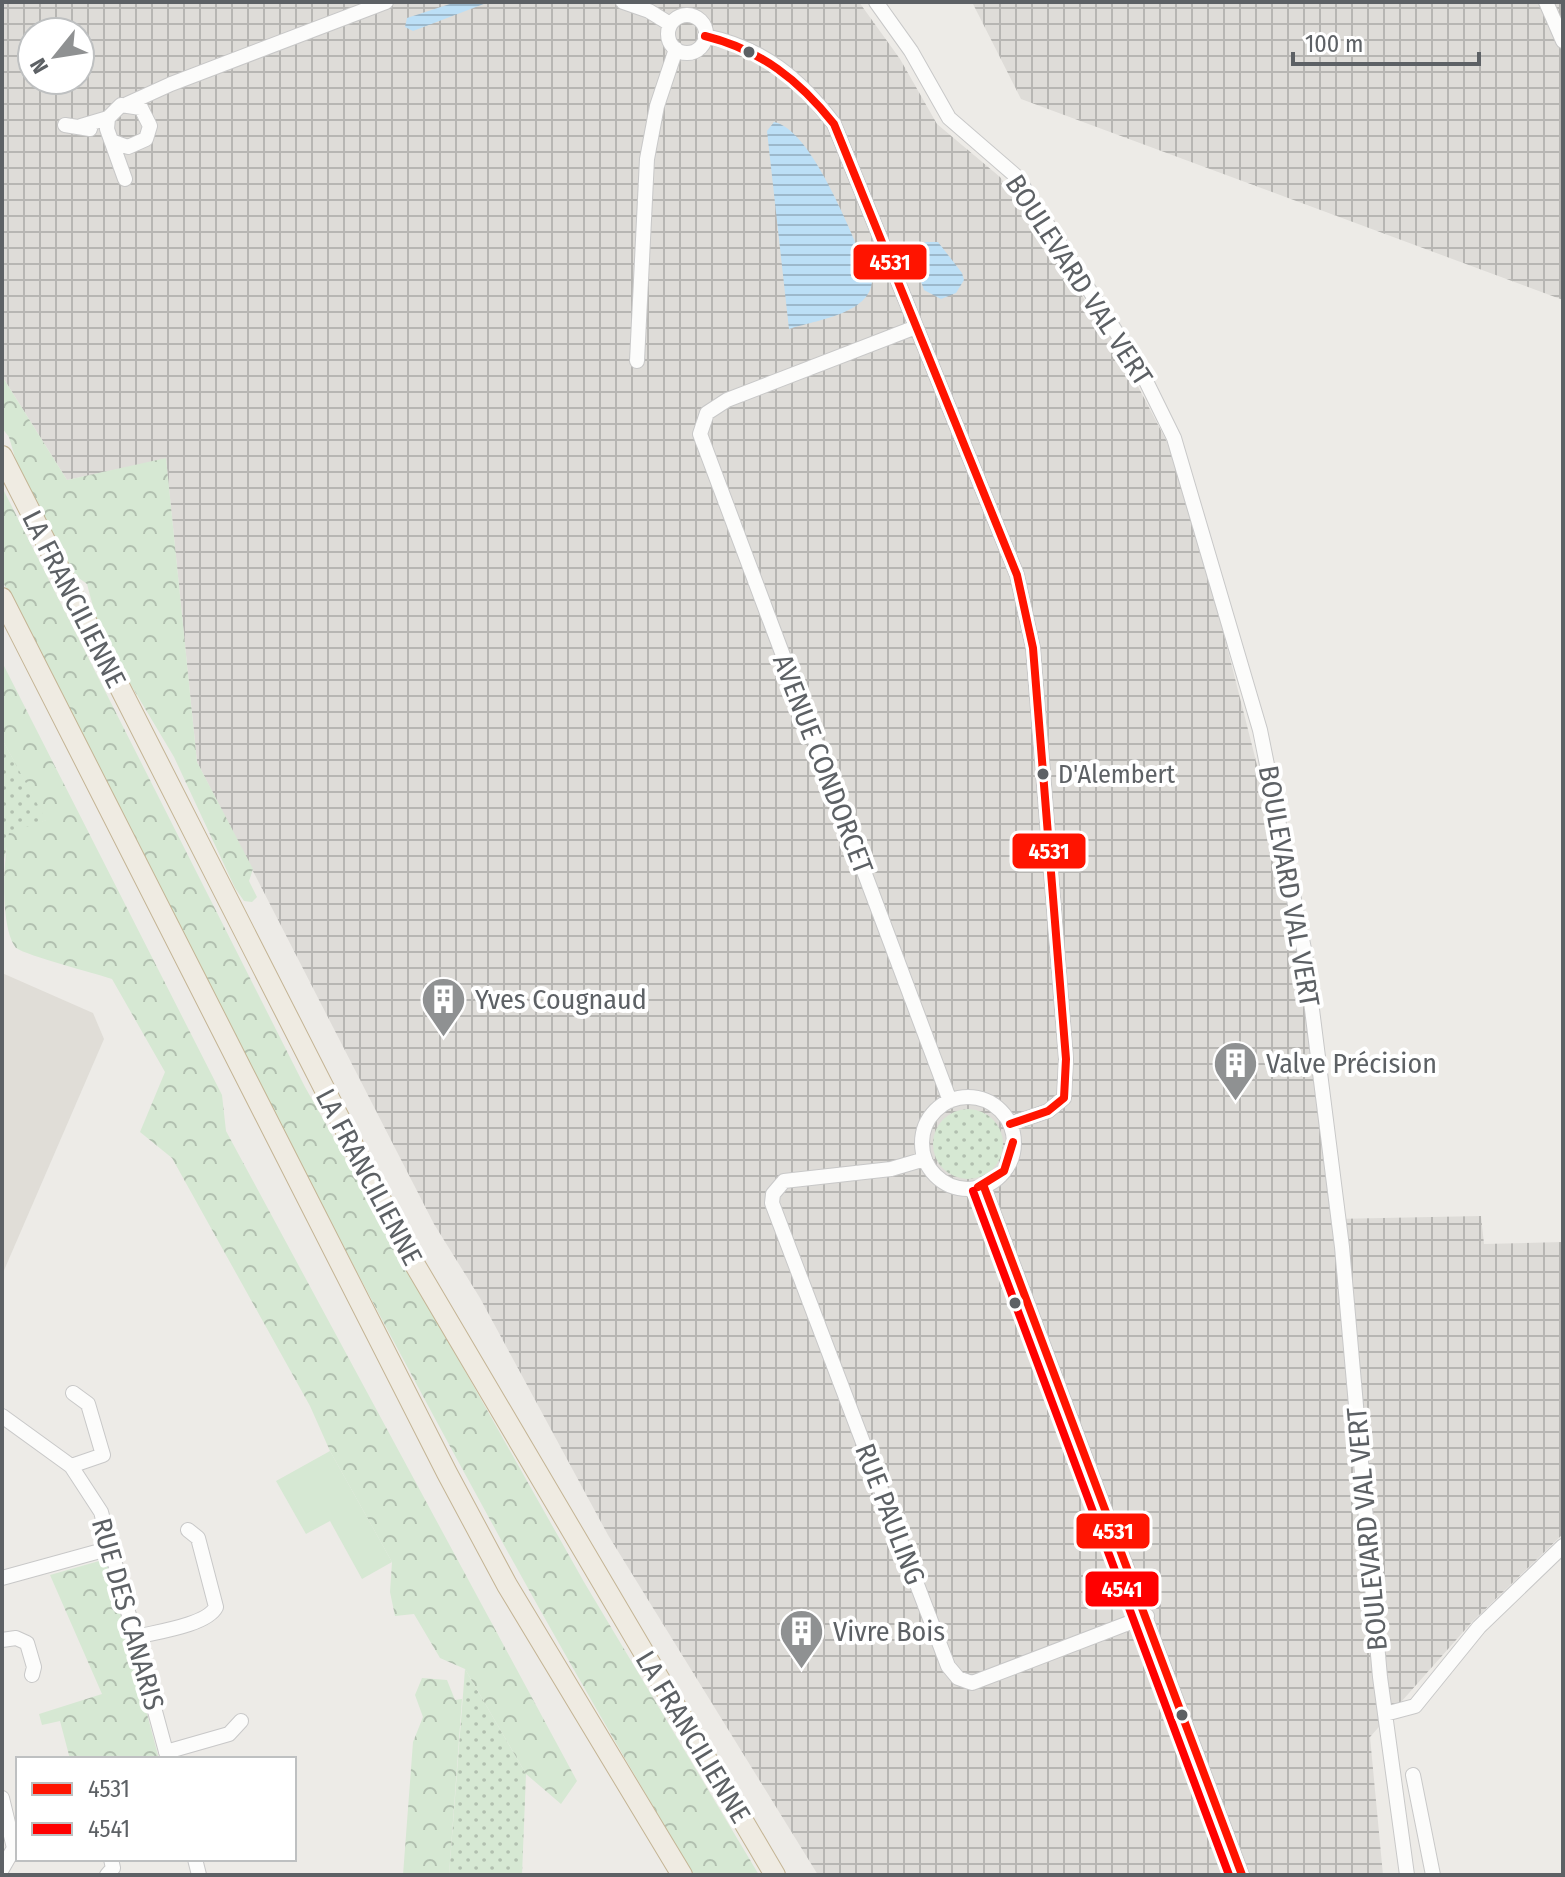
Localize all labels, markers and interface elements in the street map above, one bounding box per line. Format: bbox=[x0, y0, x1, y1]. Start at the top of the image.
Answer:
north arrow bbox=[16, 16, 96, 96]
scale bar bbox=[1293, 16, 1479, 66]
text: 100 m bbox=[1305, 30, 1363, 58]
unlabelled marker bbox=[741, 44, 757, 60]
text: N bbox=[24, 53, 54, 78]
street label: BOULEVARD VAL VERT bbox=[999, 169, 1159, 391]
line badge: 4531 bbox=[852, 243, 928, 281]
text: 4531 bbox=[870, 249, 910, 276]
street label: LA FRANCILIENNE bbox=[15, 505, 133, 693]
street label: AVENUE CONDORCET bbox=[766, 650, 880, 878]
place label: D'Alembert bbox=[1058, 759, 1176, 790]
street label: BOULEVARD VAL VERT bbox=[1252, 763, 1326, 1009]
marker: D'Alembert bbox=[1035, 766, 1051, 782]
line badge: 4531 bbox=[1011, 832, 1087, 870]
text: 4531 bbox=[1029, 838, 1069, 865]
building icon: Yves Cougnaud bbox=[420, 975, 468, 1038]
place label: Yves Cougnaud bbox=[475, 983, 647, 1016]
building icon: Valve Précision bbox=[1211, 1039, 1259, 1102]
place label: Valve Précision bbox=[1266, 1047, 1437, 1080]
street label: LA FRANCILIENNE bbox=[309, 1083, 429, 1271]
unlabelled marker bbox=[1007, 1295, 1023, 1311]
street label: BOULEVARD VAL VERT bbox=[1340, 1406, 1394, 1652]
street label: RUE PAULING bbox=[848, 1439, 932, 1589]
line badge: 4531 bbox=[1075, 1512, 1151, 1550]
street label: RUE DES CANARIS bbox=[85, 1514, 171, 1714]
text: 4531 bbox=[1093, 1518, 1133, 1545]
line badge: 4541 bbox=[1084, 1570, 1160, 1608]
text: 4541 bbox=[1101, 1576, 1143, 1603]
building icon: Vivre Bois bbox=[778, 1607, 826, 1670]
place label: Vivre Bois bbox=[833, 1615, 945, 1648]
street label: LA FRANCILIENNE bbox=[629, 1645, 757, 1829]
unlabelled marker bbox=[1174, 1707, 1190, 1723]
legend bbox=[16, 1757, 296, 1861]
text: 4531 bbox=[88, 1775, 130, 1803]
text: 4541 bbox=[88, 1815, 130, 1843]

